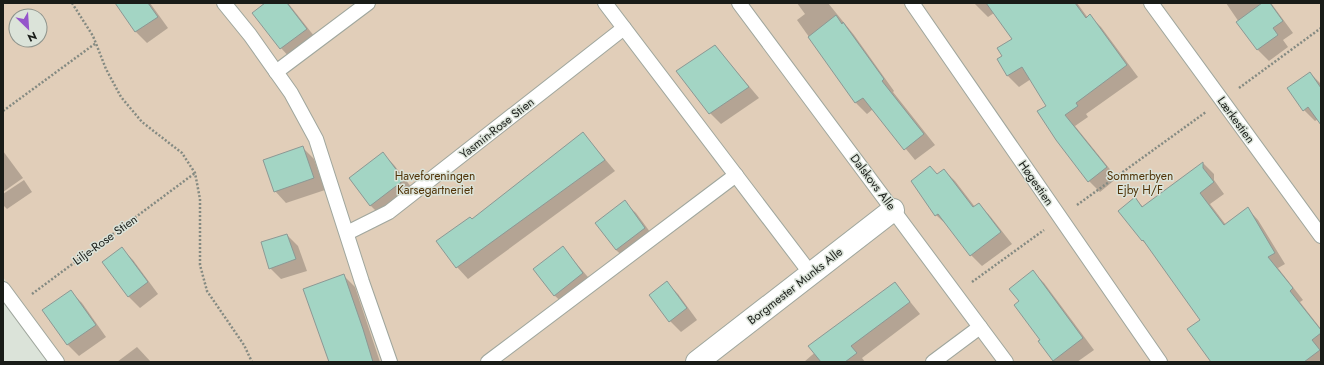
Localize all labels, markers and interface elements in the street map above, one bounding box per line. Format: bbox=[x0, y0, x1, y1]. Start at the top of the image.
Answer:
north arrow bbox=[8, 8, 48, 48]
text: N bbox=[25, 28, 40, 46]
street label: Yasmin-Rose Stien bbox=[456, 93, 538, 163]
street label: Lærkestien bbox=[1213, 93, 1259, 147]
street label: Dalskovs Alle bbox=[846, 150, 900, 214]
street label: Høgestien bbox=[1014, 157, 1058, 209]
park label: Haveforeningen Karsegartneriet bbox=[395, 167, 475, 199]
park label: Sommerbyen Ejby H/F bbox=[1107, 167, 1173, 199]
street label: Lilje-Rose Stien bbox=[69, 210, 141, 270]
street label: Borgmester Munks Alle bbox=[743, 243, 847, 329]

